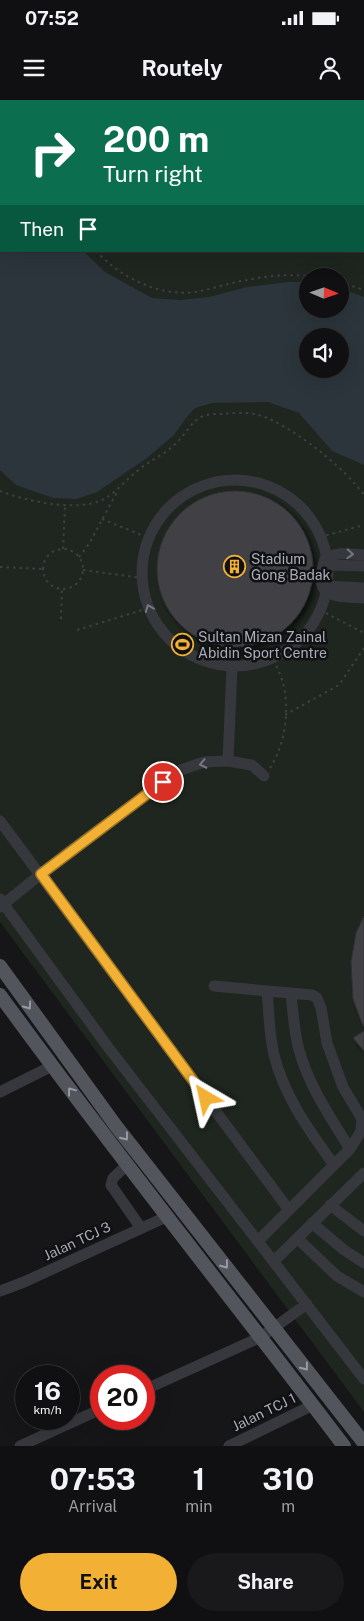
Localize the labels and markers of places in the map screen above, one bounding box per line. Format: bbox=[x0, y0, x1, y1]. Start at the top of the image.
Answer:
place label: Stadium Gong Badak bbox=[251, 551, 331, 583]
building icon: Stadium Gong Badak bbox=[223, 555, 247, 579]
place label: Sultan Mizan Zainal Abidin Sport Centre bbox=[198, 629, 327, 661]
sports icon: Sultan Mizan Zainal Abidin Sport Centre bbox=[170, 633, 194, 657]
pin bbox=[142, 761, 184, 803]

